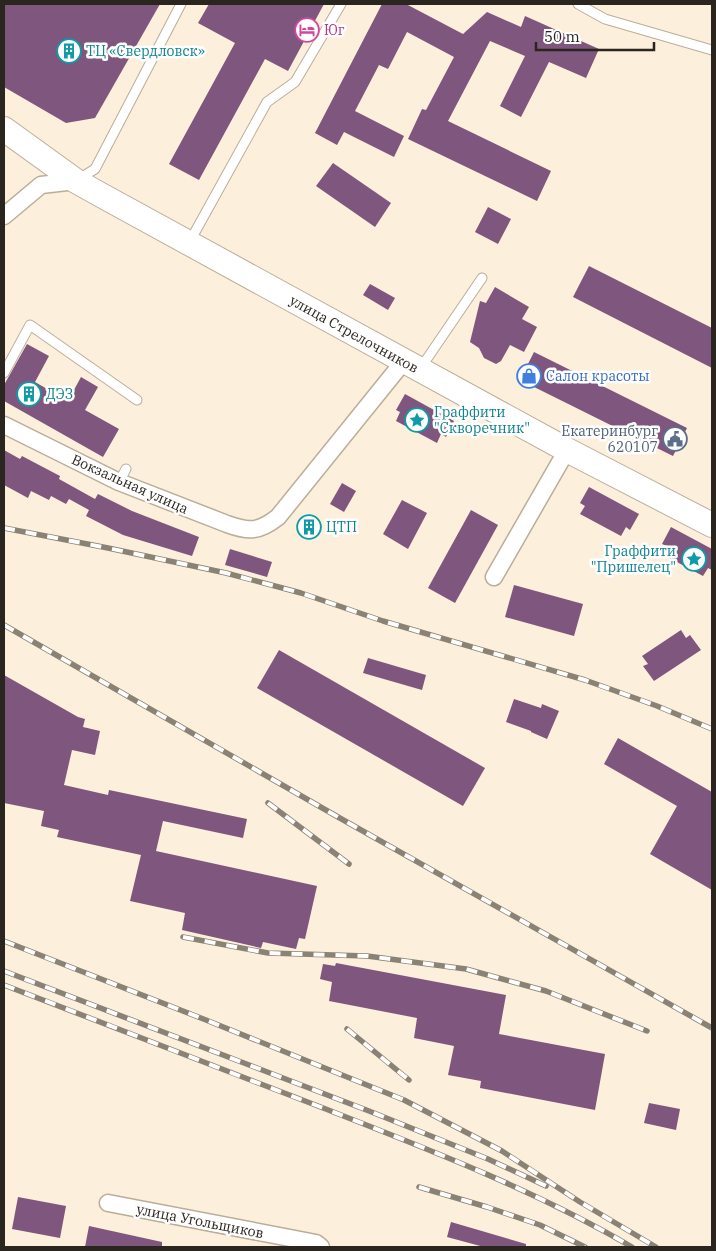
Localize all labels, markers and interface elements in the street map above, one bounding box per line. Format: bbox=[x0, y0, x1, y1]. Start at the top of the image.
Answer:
hotel icon: Юг bbox=[294, 17, 320, 43]
scale bar bbox=[536, 20, 654, 52]
place label: Юг bbox=[324, 21, 345, 39]
text: 50 m bbox=[544, 27, 580, 46]
building icon: ТЦ «Свердловск» bbox=[56, 38, 82, 64]
place label: ТЦ «Свердловск» bbox=[86, 42, 205, 60]
street label: улица Стрелочников bbox=[286, 291, 422, 377]
shop icon: Салон красоты bbox=[516, 363, 542, 389]
place label: Салон красоты bbox=[546, 367, 650, 385]
building icon: ДЭЗ bbox=[16, 381, 42, 407]
place label: ДЭЗ bbox=[46, 385, 73, 403]
place label: Граффити "Скворечник" bbox=[434, 403, 530, 437]
place icon: Граффити "Скворечник" bbox=[404, 407, 430, 433]
place label: Екатеринбург 620107 bbox=[561, 422, 658, 456]
public building icon: Екатеринбург 620107 bbox=[662, 426, 688, 452]
street label: Вокзальная улица bbox=[69, 450, 192, 518]
building icon: ЦТП bbox=[296, 514, 322, 540]
place label: ЦТП bbox=[326, 518, 357, 536]
place label: Граффити "Пришелец" bbox=[591, 542, 676, 576]
place icon: Граффити "Пришелец" bbox=[681, 546, 707, 572]
street label: улица Угольщиков bbox=[135, 1200, 265, 1242]

